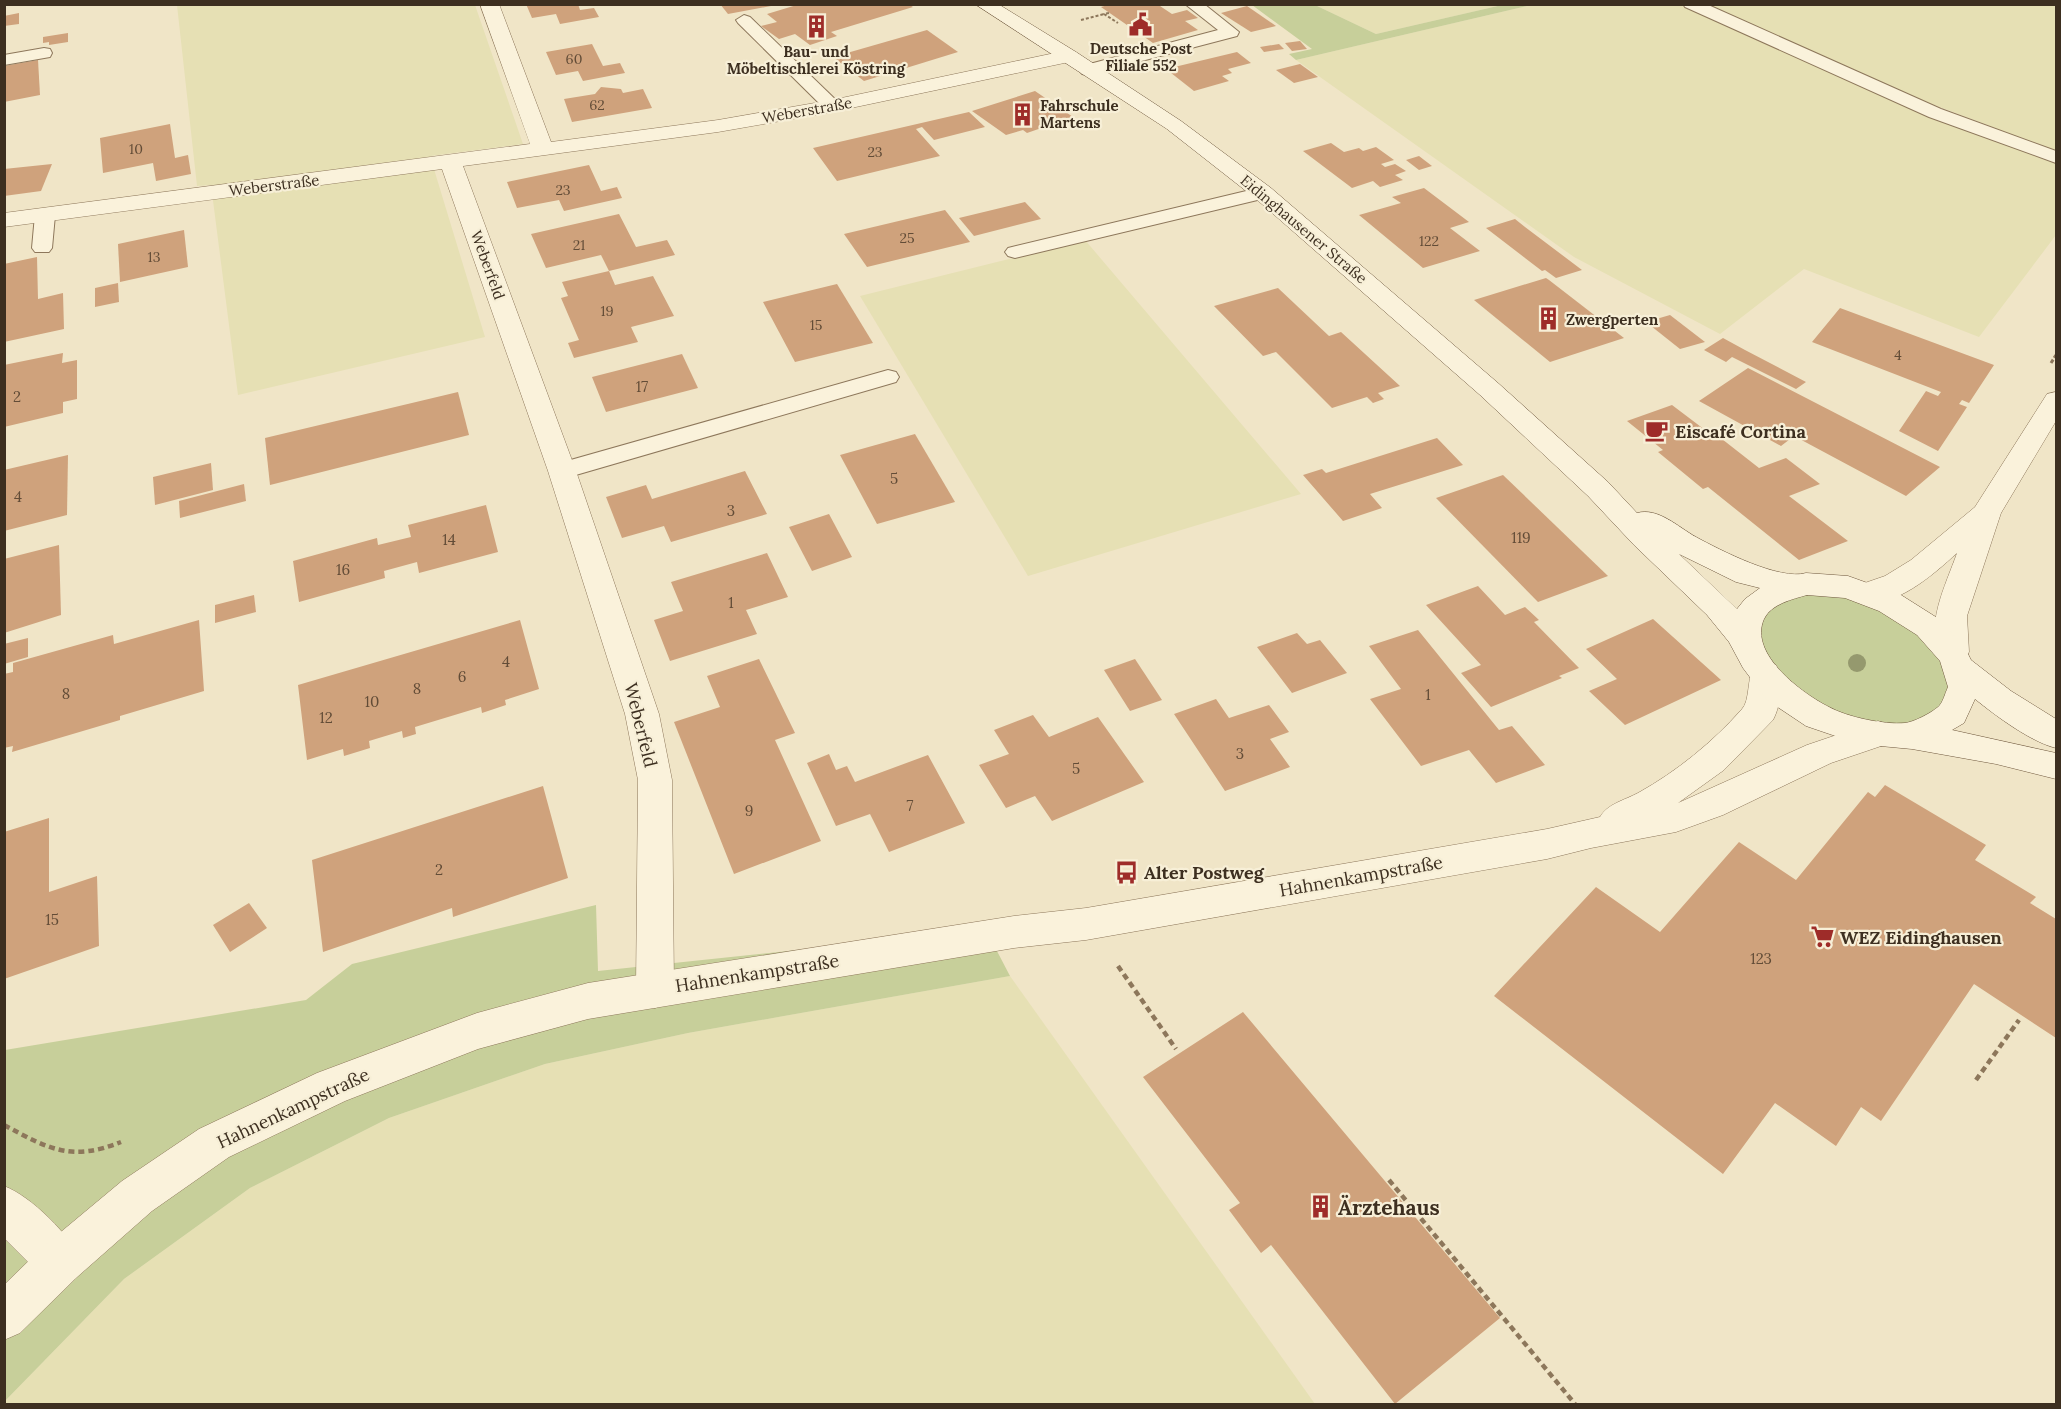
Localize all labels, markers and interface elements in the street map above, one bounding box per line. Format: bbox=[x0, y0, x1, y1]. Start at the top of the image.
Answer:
public building icon: Deutsche Post Filiale 552 bbox=[1128, 11, 1154, 37]
building icon: Bau- und Möbeltischlerei Köstring bbox=[803, 14, 829, 40]
place label: Deutsche Post Filiale 552 bbox=[1090, 39, 1193, 75]
place label: Bau- und Möbeltischlerei Köstring bbox=[727, 42, 906, 78]
house number: 60 bbox=[566, 50, 582, 68]
street label: Weberstraße bbox=[761, 93, 853, 127]
house number: 62 bbox=[589, 96, 605, 114]
place label: Fahrschule Martens bbox=[1040, 96, 1119, 132]
building icon: Fahrschule Martens bbox=[1009, 101, 1035, 127]
house number: 10 bbox=[129, 140, 143, 158]
house number: 23 bbox=[867, 143, 883, 161]
street label: Weberstraße bbox=[228, 170, 320, 200]
street label: Eidinghausener Straße bbox=[1237, 170, 1371, 288]
house number: 23 bbox=[555, 181, 571, 199]
street label: Weberfeld bbox=[467, 228, 509, 302]
house number: 25 bbox=[899, 229, 915, 247]
house number: 122 bbox=[1419, 232, 1439, 250]
house number: 21 bbox=[573, 236, 585, 254]
house number: 13 bbox=[148, 248, 161, 266]
house number: 19 bbox=[600, 302, 614, 320]
building icon: Zwergperten bbox=[1535, 306, 1561, 332]
place label: Zwergperten bbox=[1566, 310, 1659, 329]
house number: 15 bbox=[810, 316, 822, 334]
house number: 4 bbox=[1894, 346, 1902, 364]
house number: 17 bbox=[636, 377, 648, 396]
house number: 2 bbox=[13, 387, 21, 406]
cafe icon: Eiscafé Cortina bbox=[1644, 418, 1670, 444]
place label: Eiscafé Cortina bbox=[1675, 420, 1806, 443]
house number: 5 bbox=[890, 469, 898, 488]
house number: 4 bbox=[14, 487, 22, 506]
house number: 3 bbox=[727, 501, 735, 520]
house number: 119 bbox=[1511, 528, 1531, 547]
house number: 14 bbox=[442, 530, 456, 549]
house number: 16 bbox=[336, 560, 350, 579]
house number: 1 bbox=[728, 593, 734, 612]
house number: 4 bbox=[502, 652, 510, 671]
house number: 6 bbox=[458, 667, 466, 686]
house number: 8 bbox=[413, 679, 421, 698]
street label: Weberfeld bbox=[619, 680, 663, 770]
house number: 8 bbox=[62, 684, 70, 703]
house number: 1 bbox=[1425, 685, 1431, 704]
house number: 10 bbox=[365, 692, 379, 711]
house number: 12 bbox=[319, 708, 333, 727]
house number: 3 bbox=[1236, 744, 1244, 763]
house number: 5 bbox=[1072, 759, 1080, 778]
house number: 7 bbox=[907, 796, 914, 815]
house number: 9 bbox=[745, 801, 753, 820]
street label: Hahnenkampstraße bbox=[1277, 850, 1445, 902]
bus stop icon: Alter Postweg bbox=[1113, 859, 1139, 885]
house number: 2 bbox=[435, 860, 443, 879]
place label: Alter Postweg bbox=[1144, 861, 1265, 884]
house number: 15 bbox=[45, 910, 59, 929]
supermarket icon: WEZ Eidinghausen bbox=[1809, 924, 1835, 950]
place label: WEZ Eidinghausen bbox=[1840, 926, 2002, 949]
street label: Hahnenkampstraße bbox=[673, 949, 841, 997]
house number: 123 bbox=[1750, 949, 1772, 968]
street label: Hahnenkampstraße bbox=[213, 1062, 373, 1153]
building icon: Ärztehaus bbox=[1307, 1194, 1333, 1220]
place label: Ärztehaus bbox=[1338, 1194, 1440, 1221]

